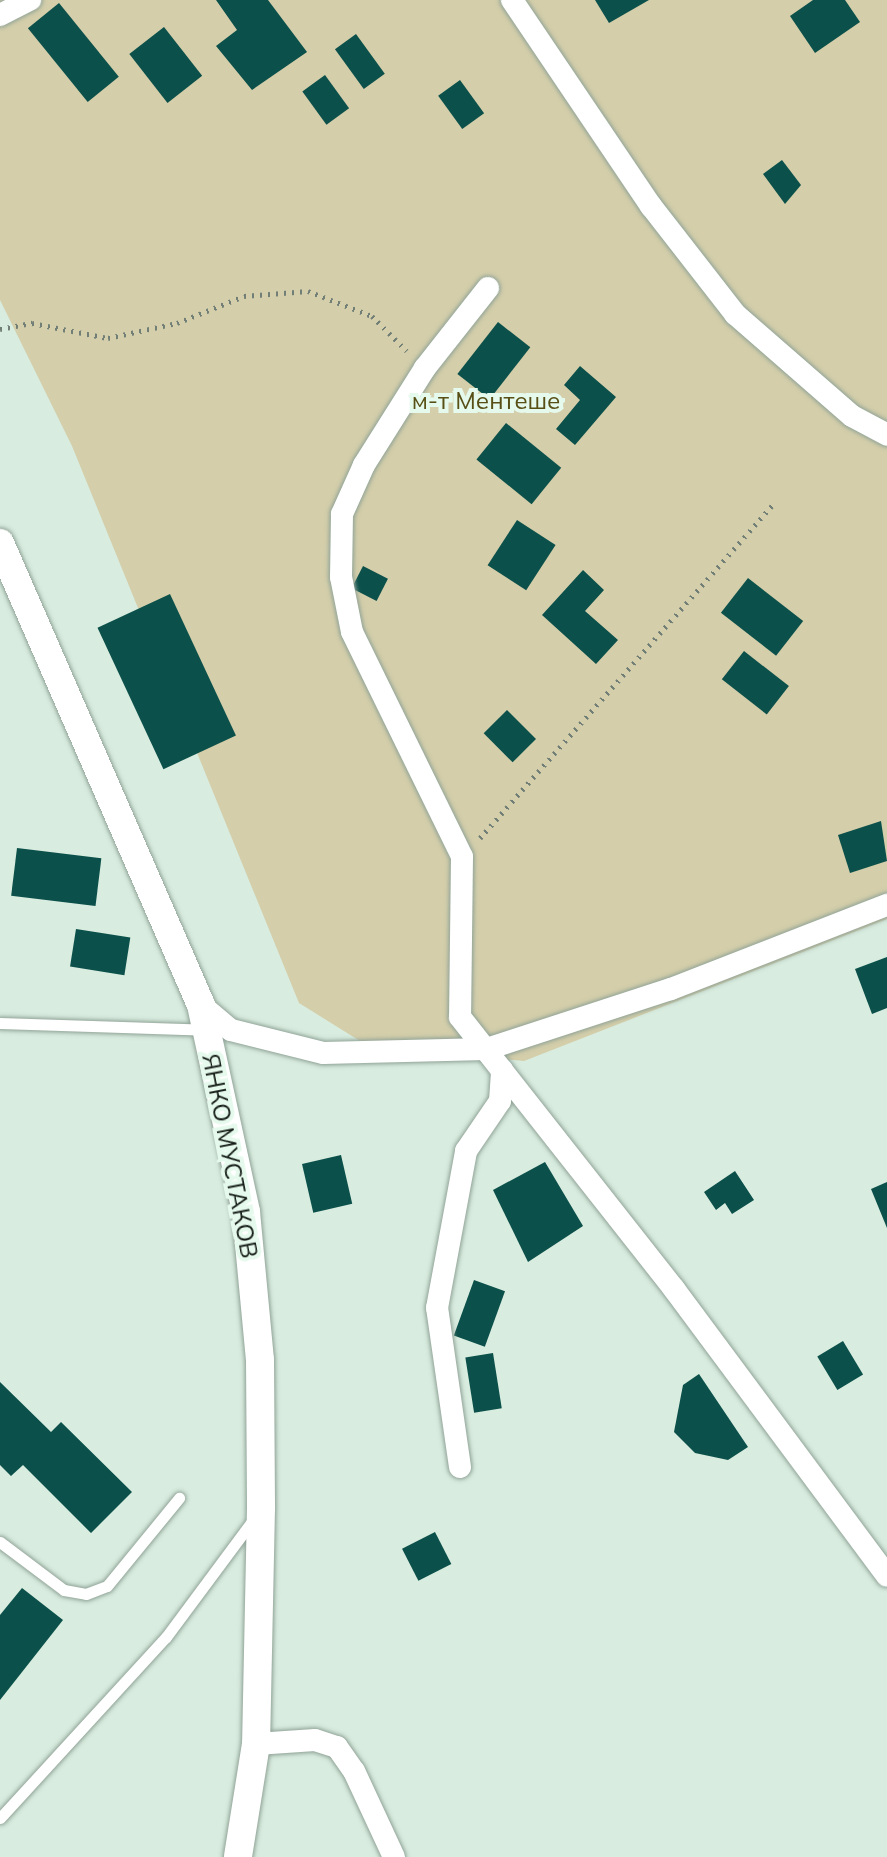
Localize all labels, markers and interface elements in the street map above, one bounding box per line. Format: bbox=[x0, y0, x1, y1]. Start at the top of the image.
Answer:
park label: м-т Ментeше bbox=[412, 387, 560, 415]
street label: ЯНКО МУСТАКОВ bbox=[196, 1051, 264, 1261]

